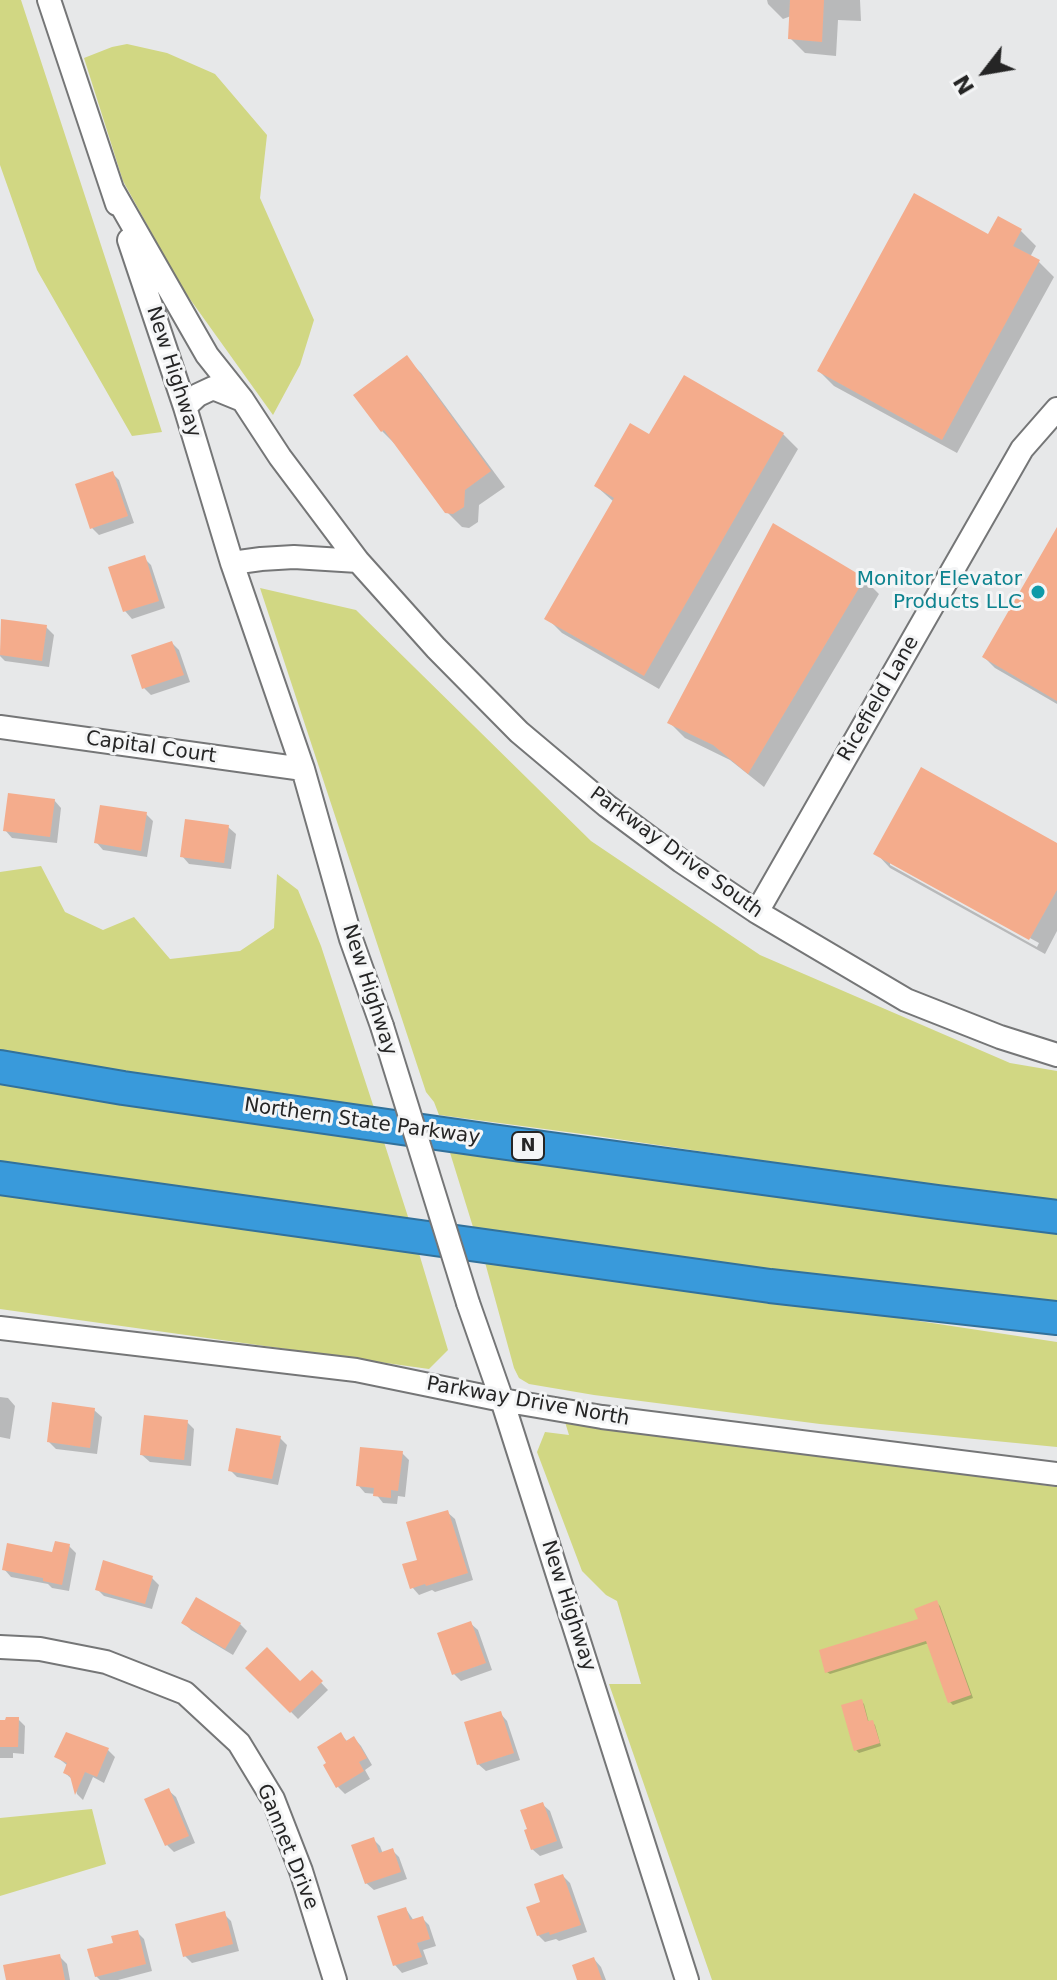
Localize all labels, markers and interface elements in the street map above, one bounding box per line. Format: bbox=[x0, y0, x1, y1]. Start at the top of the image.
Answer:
north arrow bbox=[945, 32, 1025, 112]
text: N bbox=[949, 70, 979, 99]
street label: New Highway bbox=[141, 303, 205, 441]
place label: Monitor Elevator Products LLC bbox=[857, 568, 1022, 615]
marker: Monitor Elevator Products LLC bbox=[1029, 583, 1047, 601]
street label: Ricefield Lane bbox=[833, 632, 925, 766]
street label: Capital Court bbox=[84, 727, 218, 769]
street label: Parkway Drive South bbox=[585, 782, 767, 924]
street label: New Highway bbox=[337, 921, 401, 1059]
street label: Northern State Parkway bbox=[242, 1094, 482, 1150]
road number: N bbox=[512, 1132, 544, 1160]
street label: Parkway Drive North bbox=[425, 1372, 631, 1432]
street label: New Highway bbox=[536, 1537, 600, 1675]
street label: Gannet Drive bbox=[251, 1781, 323, 1913]

